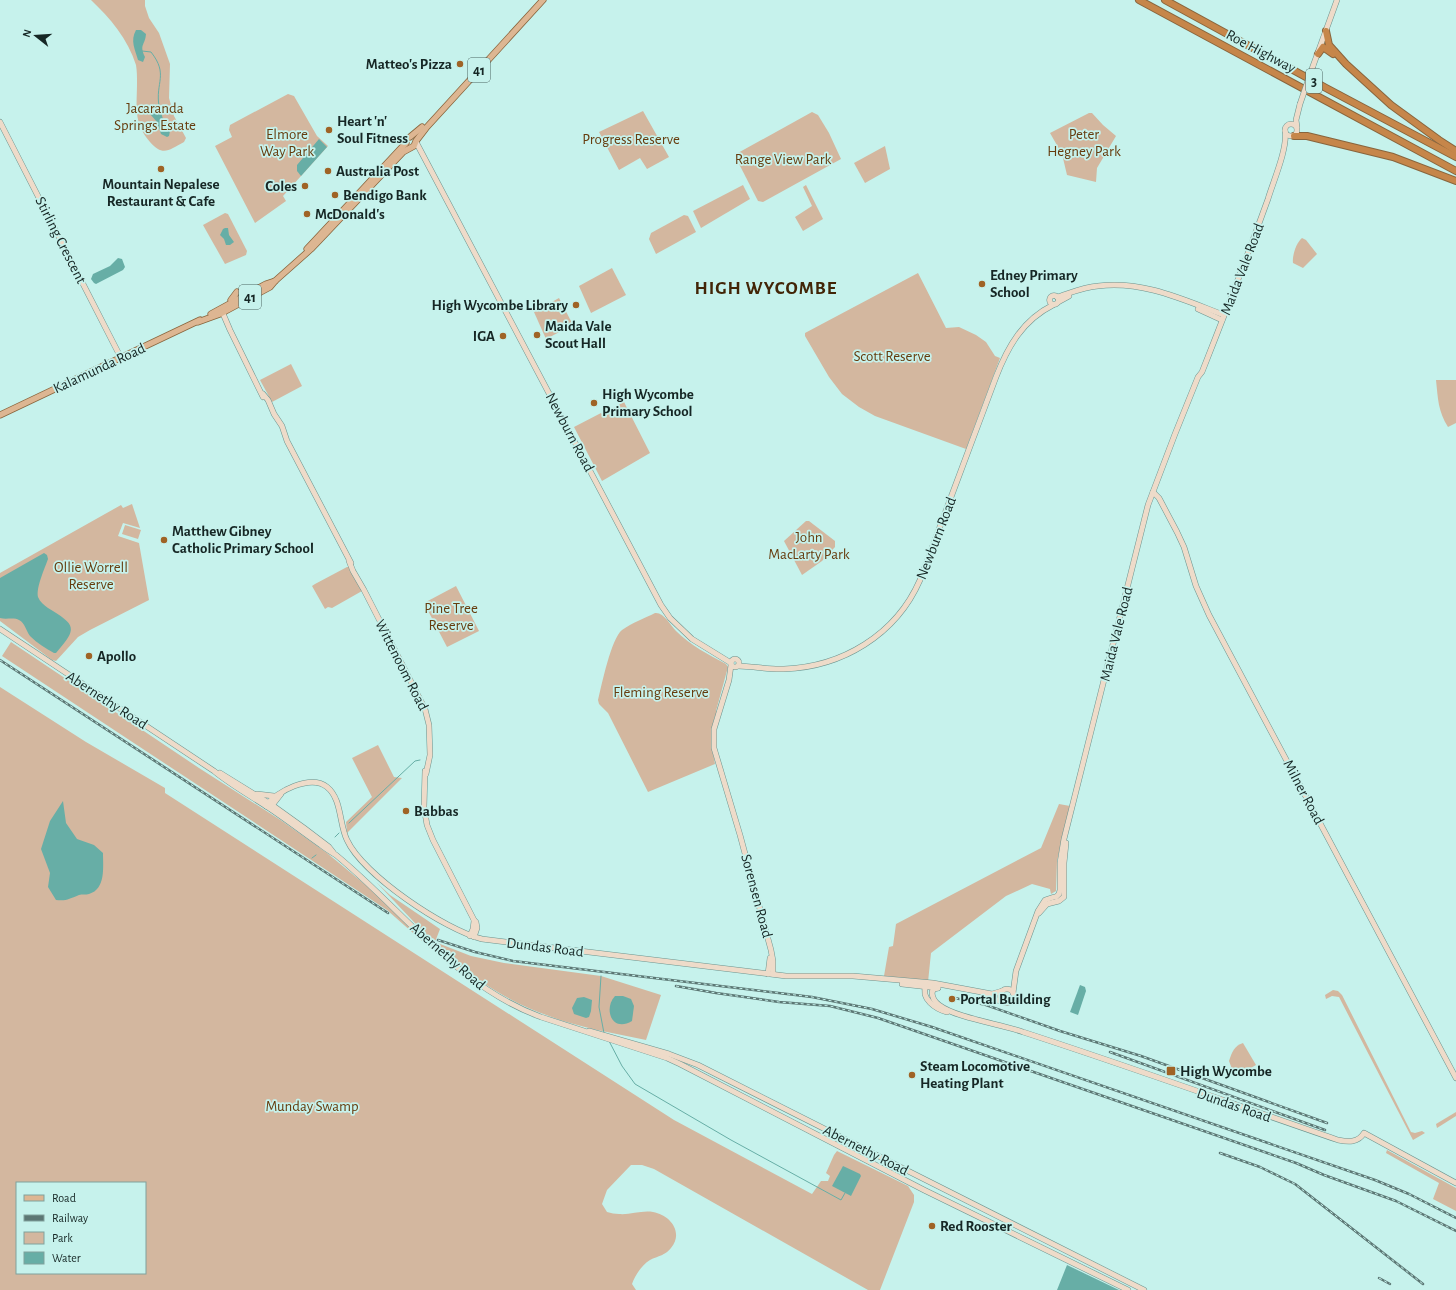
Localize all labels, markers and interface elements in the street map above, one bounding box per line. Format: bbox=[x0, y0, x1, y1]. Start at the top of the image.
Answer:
north arrow bbox=[16, 16, 56, 56]
street label: Roe Highway bbox=[1224, 27, 1298, 76]
text: N bbox=[21, 28, 33, 38]
place label: Matteo's Pizza bbox=[366, 57, 452, 72]
road number: 41 bbox=[468, 58, 490, 82]
marker: Matteo's Pizza bbox=[455, 59, 465, 69]
road number: 3 bbox=[1306, 69, 1322, 93]
park label: Jacaranda Springs Estate bbox=[114, 101, 196, 133]
place label: Heart 'n' Soul Fitness bbox=[337, 114, 408, 146]
marker: Heart 'n' Soul Fitness bbox=[324, 125, 334, 135]
park label: Elmore Way Park bbox=[260, 127, 314, 159]
park label: Peter Hegney Park bbox=[1047, 127, 1121, 159]
park label: Progress Reserve bbox=[582, 132, 680, 147]
park label: Range View Park bbox=[735, 152, 832, 167]
marker: Mountain Nepalese Restaurant & Cafe bbox=[156, 164, 166, 174]
place label: Australia Post bbox=[336, 164, 419, 179]
marker: Australia Post bbox=[323, 166, 333, 176]
place label: Mountain Nepalese Restaurant & Cafe bbox=[102, 177, 220, 209]
place label: Coles bbox=[265, 179, 297, 194]
marker: Coles bbox=[300, 181, 310, 191]
place label: Bendigo Bank bbox=[343, 188, 427, 203]
marker: Bendigo Bank bbox=[330, 190, 340, 200]
street label: Stirling Crescent bbox=[32, 194, 89, 286]
place label: McDonald's bbox=[315, 207, 385, 222]
marker: McDonald's bbox=[302, 209, 312, 219]
street label: Maida Vale Road bbox=[1218, 221, 1267, 317]
place label: Edney Primary School bbox=[990, 268, 1078, 300]
district label: HIGH WYCOMBE bbox=[694, 279, 838, 298]
marker: Edney Primary School bbox=[977, 279, 987, 289]
road number: 41 bbox=[239, 285, 261, 309]
place label: High Wycombe Library bbox=[431, 298, 568, 313]
marker: High Wycombe Library bbox=[571, 300, 581, 310]
place label: Maida Vale Scout Hall bbox=[545, 319, 612, 351]
place label: IGA bbox=[473, 329, 495, 344]
marker: Maida Vale Scout Hall bbox=[532, 330, 542, 340]
marker: IGA bbox=[498, 331, 508, 341]
street label: Kalamunda Road bbox=[51, 340, 148, 396]
park label: Scott Reserve bbox=[853, 349, 931, 364]
place label: High Wycombe Primary School bbox=[602, 387, 694, 419]
street label: Newburn Road bbox=[542, 390, 597, 474]
marker: High Wycombe Primary School bbox=[589, 398, 599, 408]
street label: Newburn Road bbox=[914, 495, 959, 582]
place label: Matthew Gibney Catholic Primary School bbox=[172, 524, 314, 556]
park label: John MacLarty Park bbox=[768, 530, 850, 562]
marker: Matthew Gibney Catholic Primary School bbox=[159, 535, 169, 545]
park label: Ollie Worrell Reserve bbox=[54, 560, 128, 592]
street label: Maida Vale Road bbox=[1097, 585, 1136, 683]
park label: Pine Tree Reserve bbox=[424, 601, 478, 633]
street label: Wittenoom Road bbox=[372, 617, 431, 713]
place label: Apollo bbox=[97, 649, 136, 664]
marker: Apollo bbox=[84, 651, 94, 661]
street label: Abernethy Road bbox=[63, 669, 150, 732]
park label: Fleming Reserve bbox=[613, 685, 709, 700]
street label: Milner Road bbox=[1280, 757, 1327, 827]
place label: Babbas bbox=[414, 804, 459, 819]
marker: Babbas bbox=[401, 806, 411, 816]
street label: Sorensen Road bbox=[738, 853, 775, 940]
street label: Abernethy Road bbox=[407, 920, 488, 993]
street label: Dundas Road bbox=[506, 935, 585, 960]
place label: Portal Building bbox=[960, 992, 1051, 1007]
marker: Portal Building bbox=[947, 994, 957, 1004]
place label: Steam Locomotive Heating Plant bbox=[920, 1059, 1030, 1091]
place label: High Wycombe bbox=[1180, 1064, 1272, 1079]
marker: High Wycombe bbox=[1165, 1065, 1177, 1077]
marker: Steam Locomotive Heating Plant bbox=[907, 1070, 917, 1080]
street label: Dundas Road bbox=[1195, 1086, 1273, 1125]
park label: Munday Swamp bbox=[265, 1099, 359, 1114]
street label: Abernethy Road bbox=[821, 1122, 911, 1179]
legend bbox=[16, 1182, 146, 1274]
text: Road bbox=[52, 1192, 76, 1204]
text: Railway bbox=[52, 1212, 88, 1225]
place label: Red Rooster bbox=[940, 1219, 1013, 1234]
marker: Red Rooster bbox=[927, 1221, 937, 1231]
text: Park bbox=[52, 1232, 73, 1244]
text: Water bbox=[52, 1252, 81, 1264]

